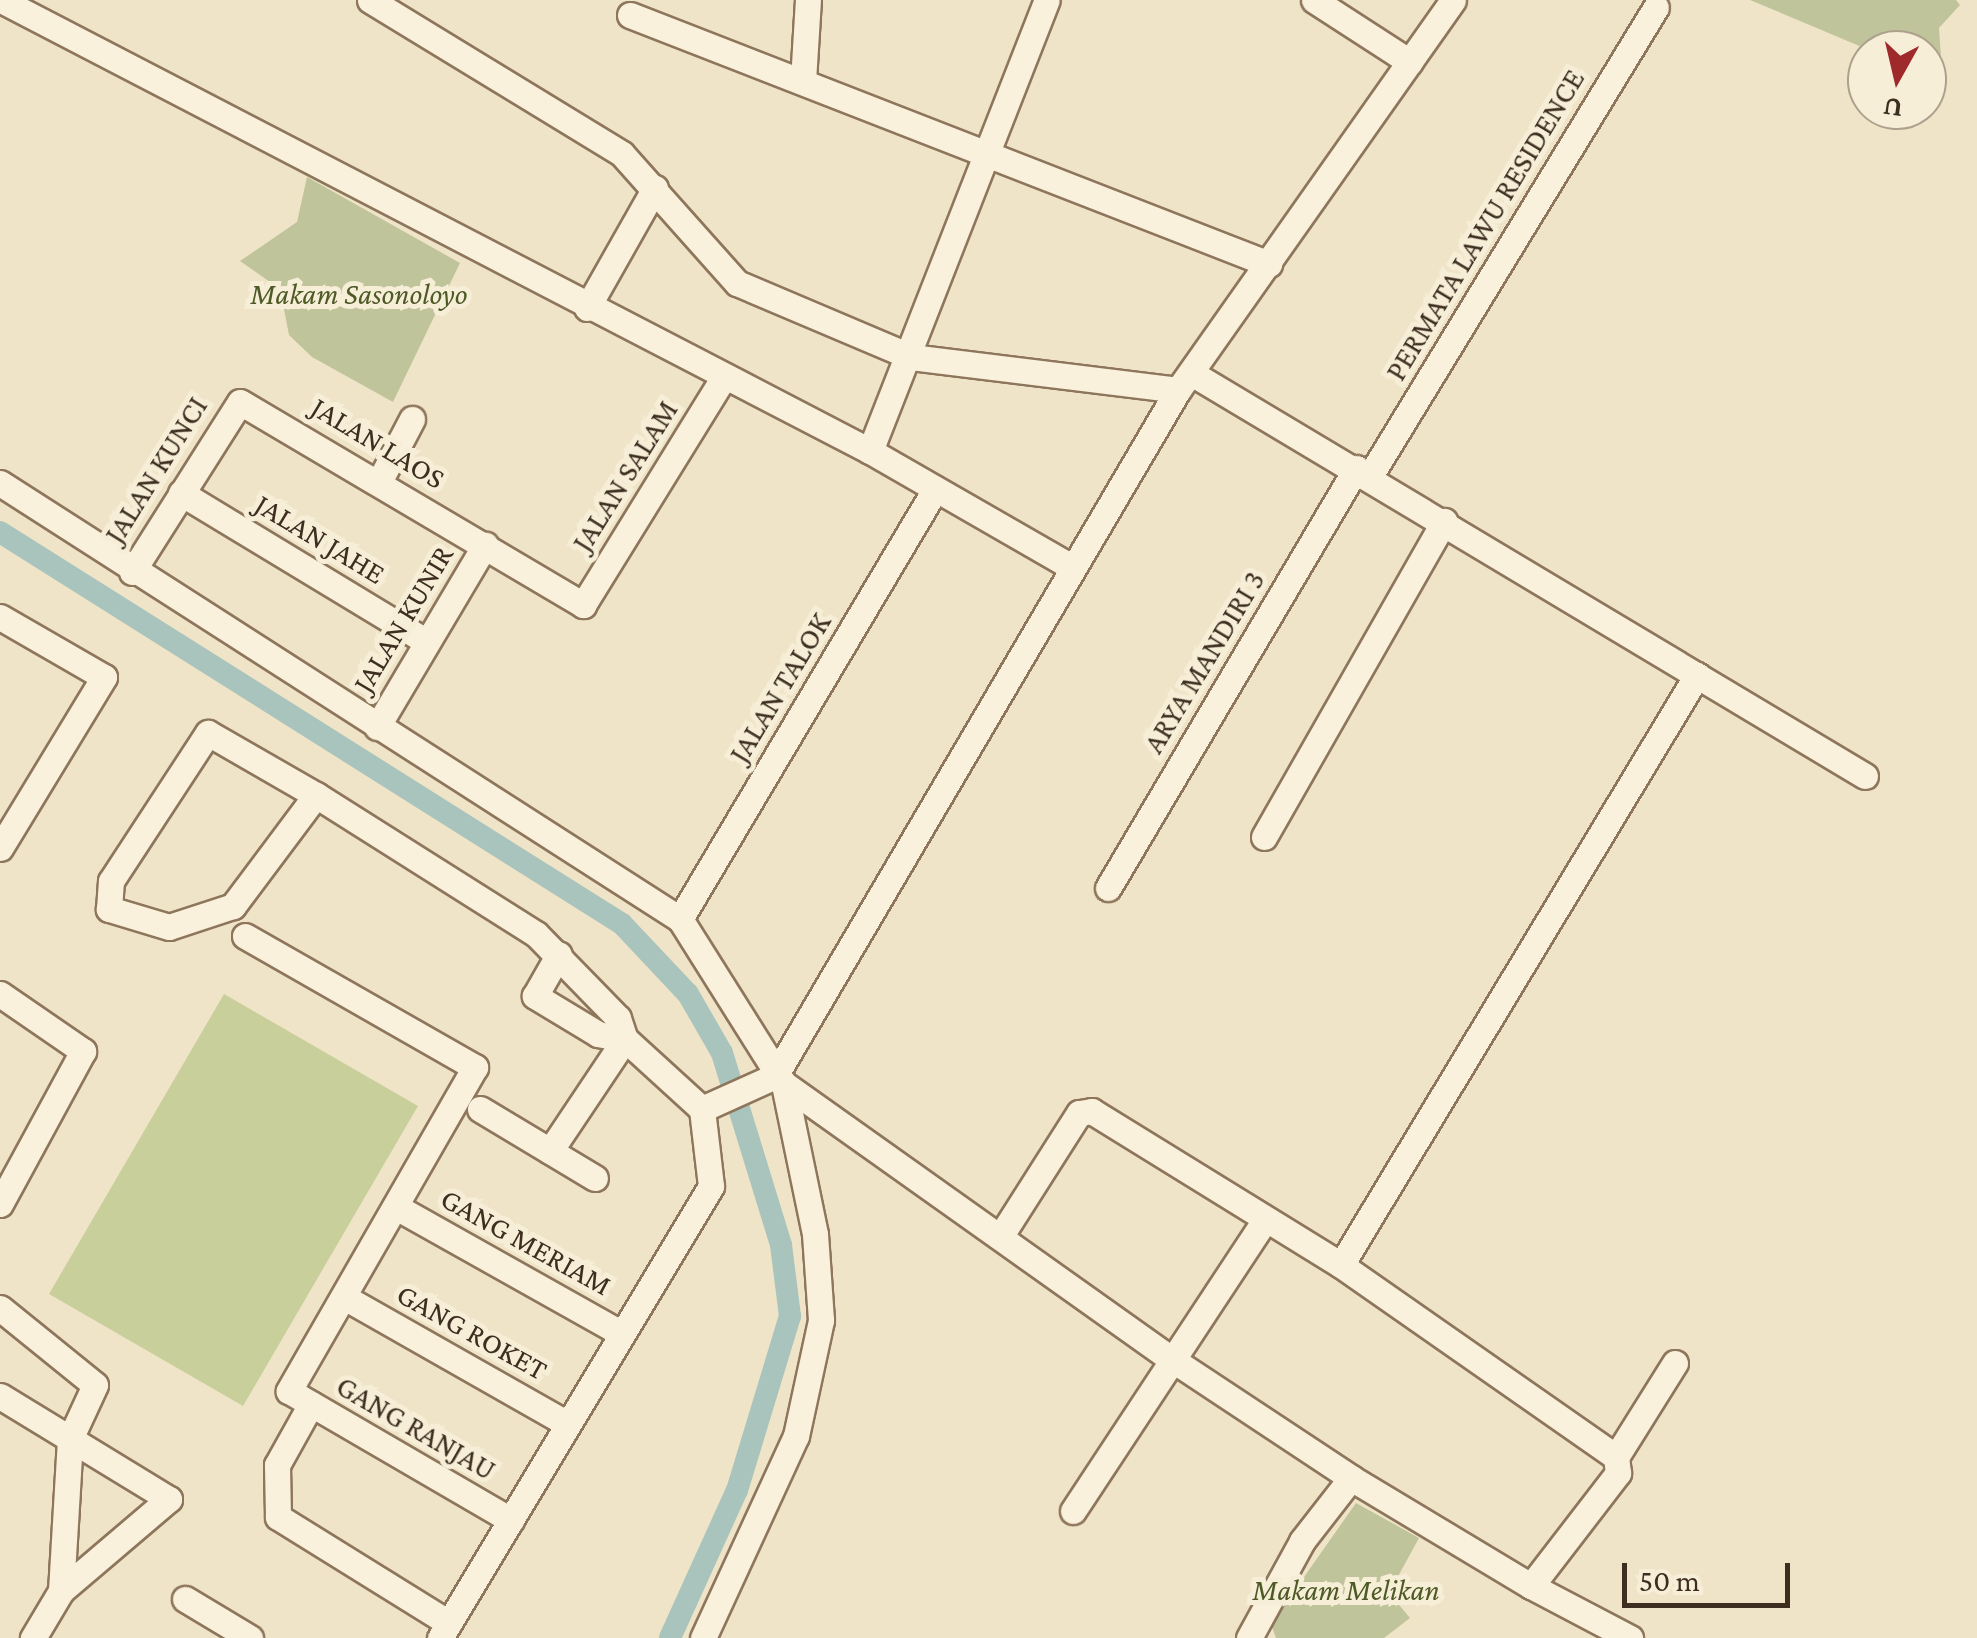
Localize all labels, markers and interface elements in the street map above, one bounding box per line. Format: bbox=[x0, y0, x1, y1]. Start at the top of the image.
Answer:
north arrow bbox=[1847, 30, 1947, 130]
street label: PERMATA LAWU RESIDENCE bbox=[1378, 63, 1592, 387]
text: U bbox=[1881, 92, 1905, 125]
park label: Makam Sasonoloyo bbox=[250, 276, 468, 312]
street label: JALAN LAOS bbox=[305, 389, 451, 497]
street label: JALAN KUNCI bbox=[97, 390, 215, 550]
street label: JALAN SALAM bbox=[564, 394, 686, 558]
street label: JALAN JAHE bbox=[248, 486, 392, 592]
street label: JALAN KUNIR bbox=[345, 539, 461, 699]
street label: ARYA MANDIRI 3 bbox=[1135, 564, 1273, 760]
street label: JALAN TALOK bbox=[721, 607, 839, 769]
street label: GANG MERIAM bbox=[435, 1180, 617, 1304]
street label: GANG ROKET bbox=[390, 1276, 554, 1388]
street label: GANG RANJAU bbox=[330, 1368, 502, 1488]
scale bar bbox=[1627, 1543, 1794, 1605]
text: 50 m bbox=[1639, 1564, 1700, 1597]
park label: Makam Melikan bbox=[1252, 1572, 1440, 1608]

